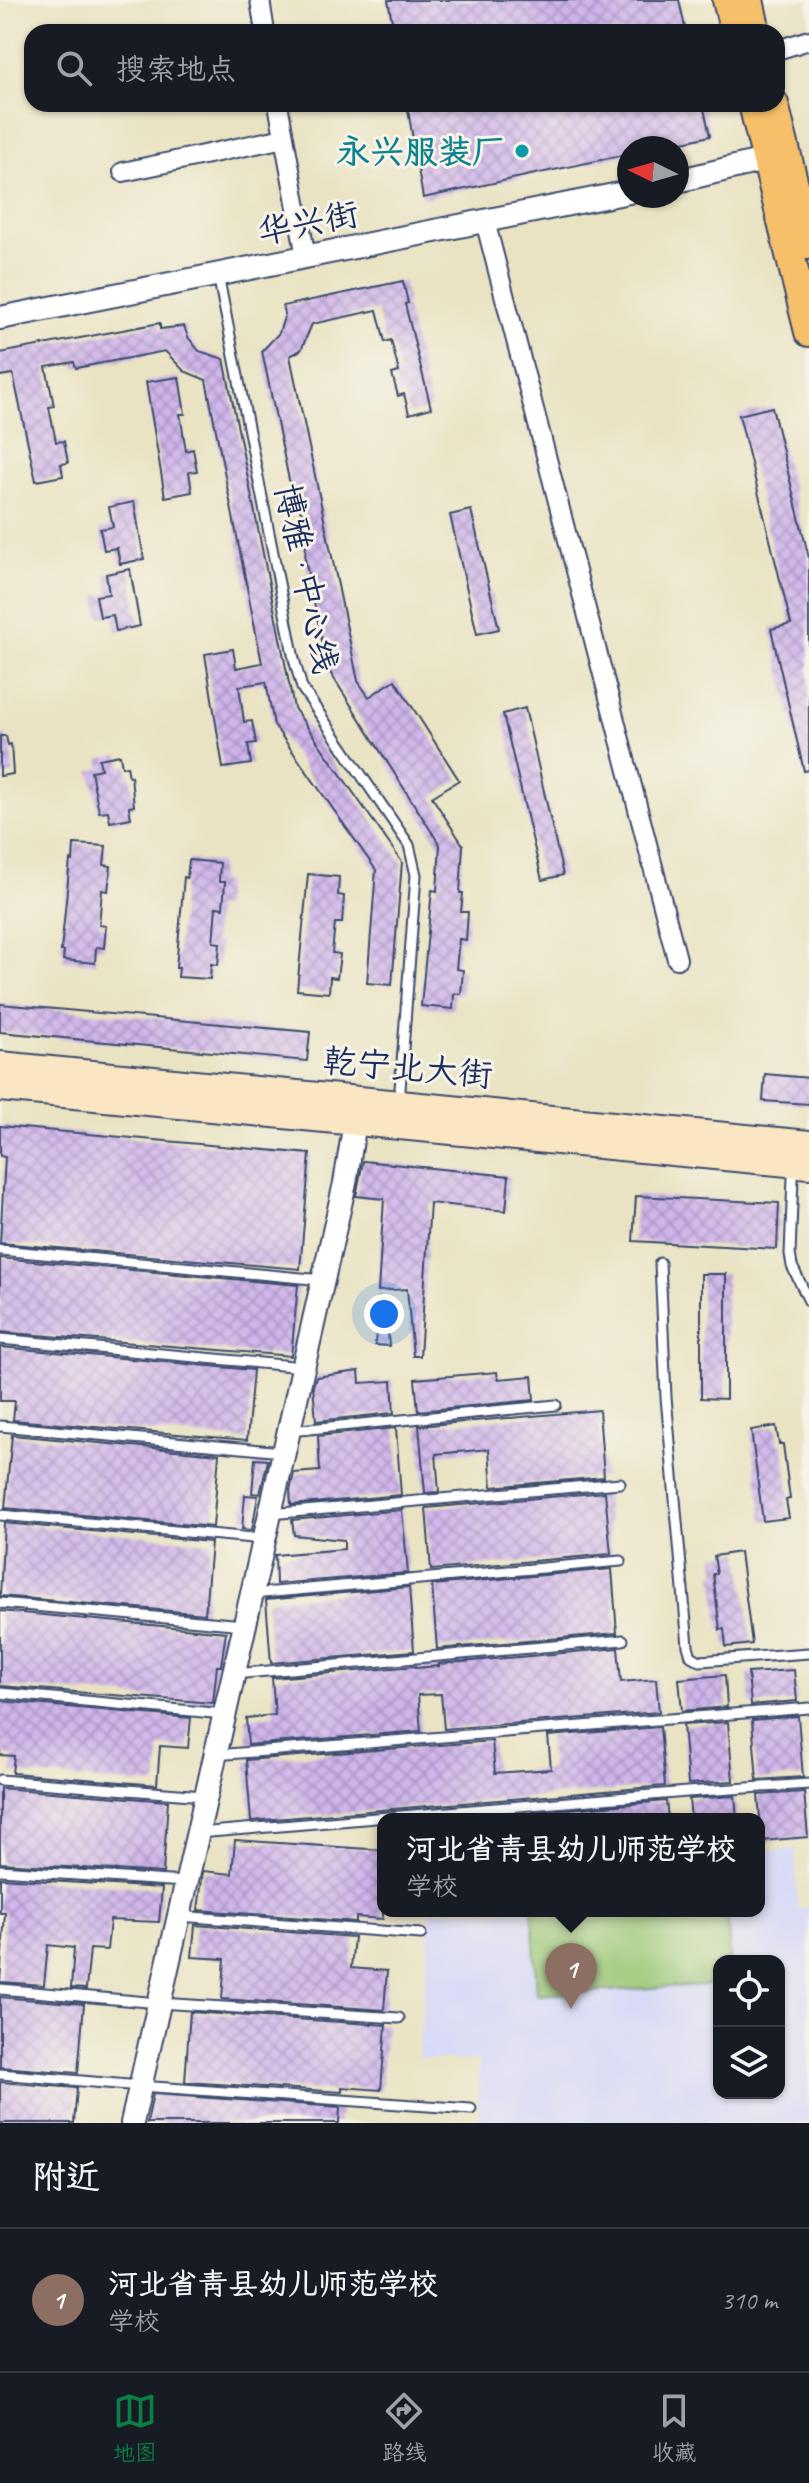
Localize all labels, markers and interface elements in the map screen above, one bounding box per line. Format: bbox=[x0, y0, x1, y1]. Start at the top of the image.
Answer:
search box bbox=[24, 24, 785, 112]
icon: search bbox=[52, 46, 96, 90]
text: 搜索地点 bbox=[116, 50, 236, 88]
place label: 永兴服装厂 bbox=[336, 130, 506, 173]
north arrow bbox=[617, 136, 689, 208]
marker: 永兴服装厂 bbox=[513, 142, 531, 160]
street label: 华兴街 bbox=[254, 192, 362, 253]
street label: 博雅 · 中心线 bbox=[265, 479, 348, 677]
street label: 乾宁北大街 bbox=[321, 1039, 495, 1096]
your location bbox=[364, 1294, 404, 1334]
popup bbox=[377, 1813, 765, 1917]
text: 河北省青县幼儿师范学校 bbox=[406, 1830, 736, 1868]
text: 学校 bbox=[406, 1870, 458, 1903]
pin: 1 bbox=[545, 1943, 597, 2009]
map controls bbox=[713, 1955, 785, 2099]
button: locate bbox=[713, 1955, 785, 2027]
button: layers bbox=[713, 2027, 785, 2099]
text: 附近 bbox=[32, 2155, 100, 2198]
text: 河北省青县幼儿师范学校 bbox=[108, 2265, 438, 2303]
text: 1 bbox=[52, 2284, 64, 2317]
text: 310 m bbox=[721, 2284, 777, 2317]
text: 学校 bbox=[108, 2305, 160, 2338]
tab: 地图 bbox=[113, 2389, 157, 2467]
tab: 路线 bbox=[382, 2389, 426, 2467]
tab: 收藏 bbox=[652, 2389, 696, 2467]

